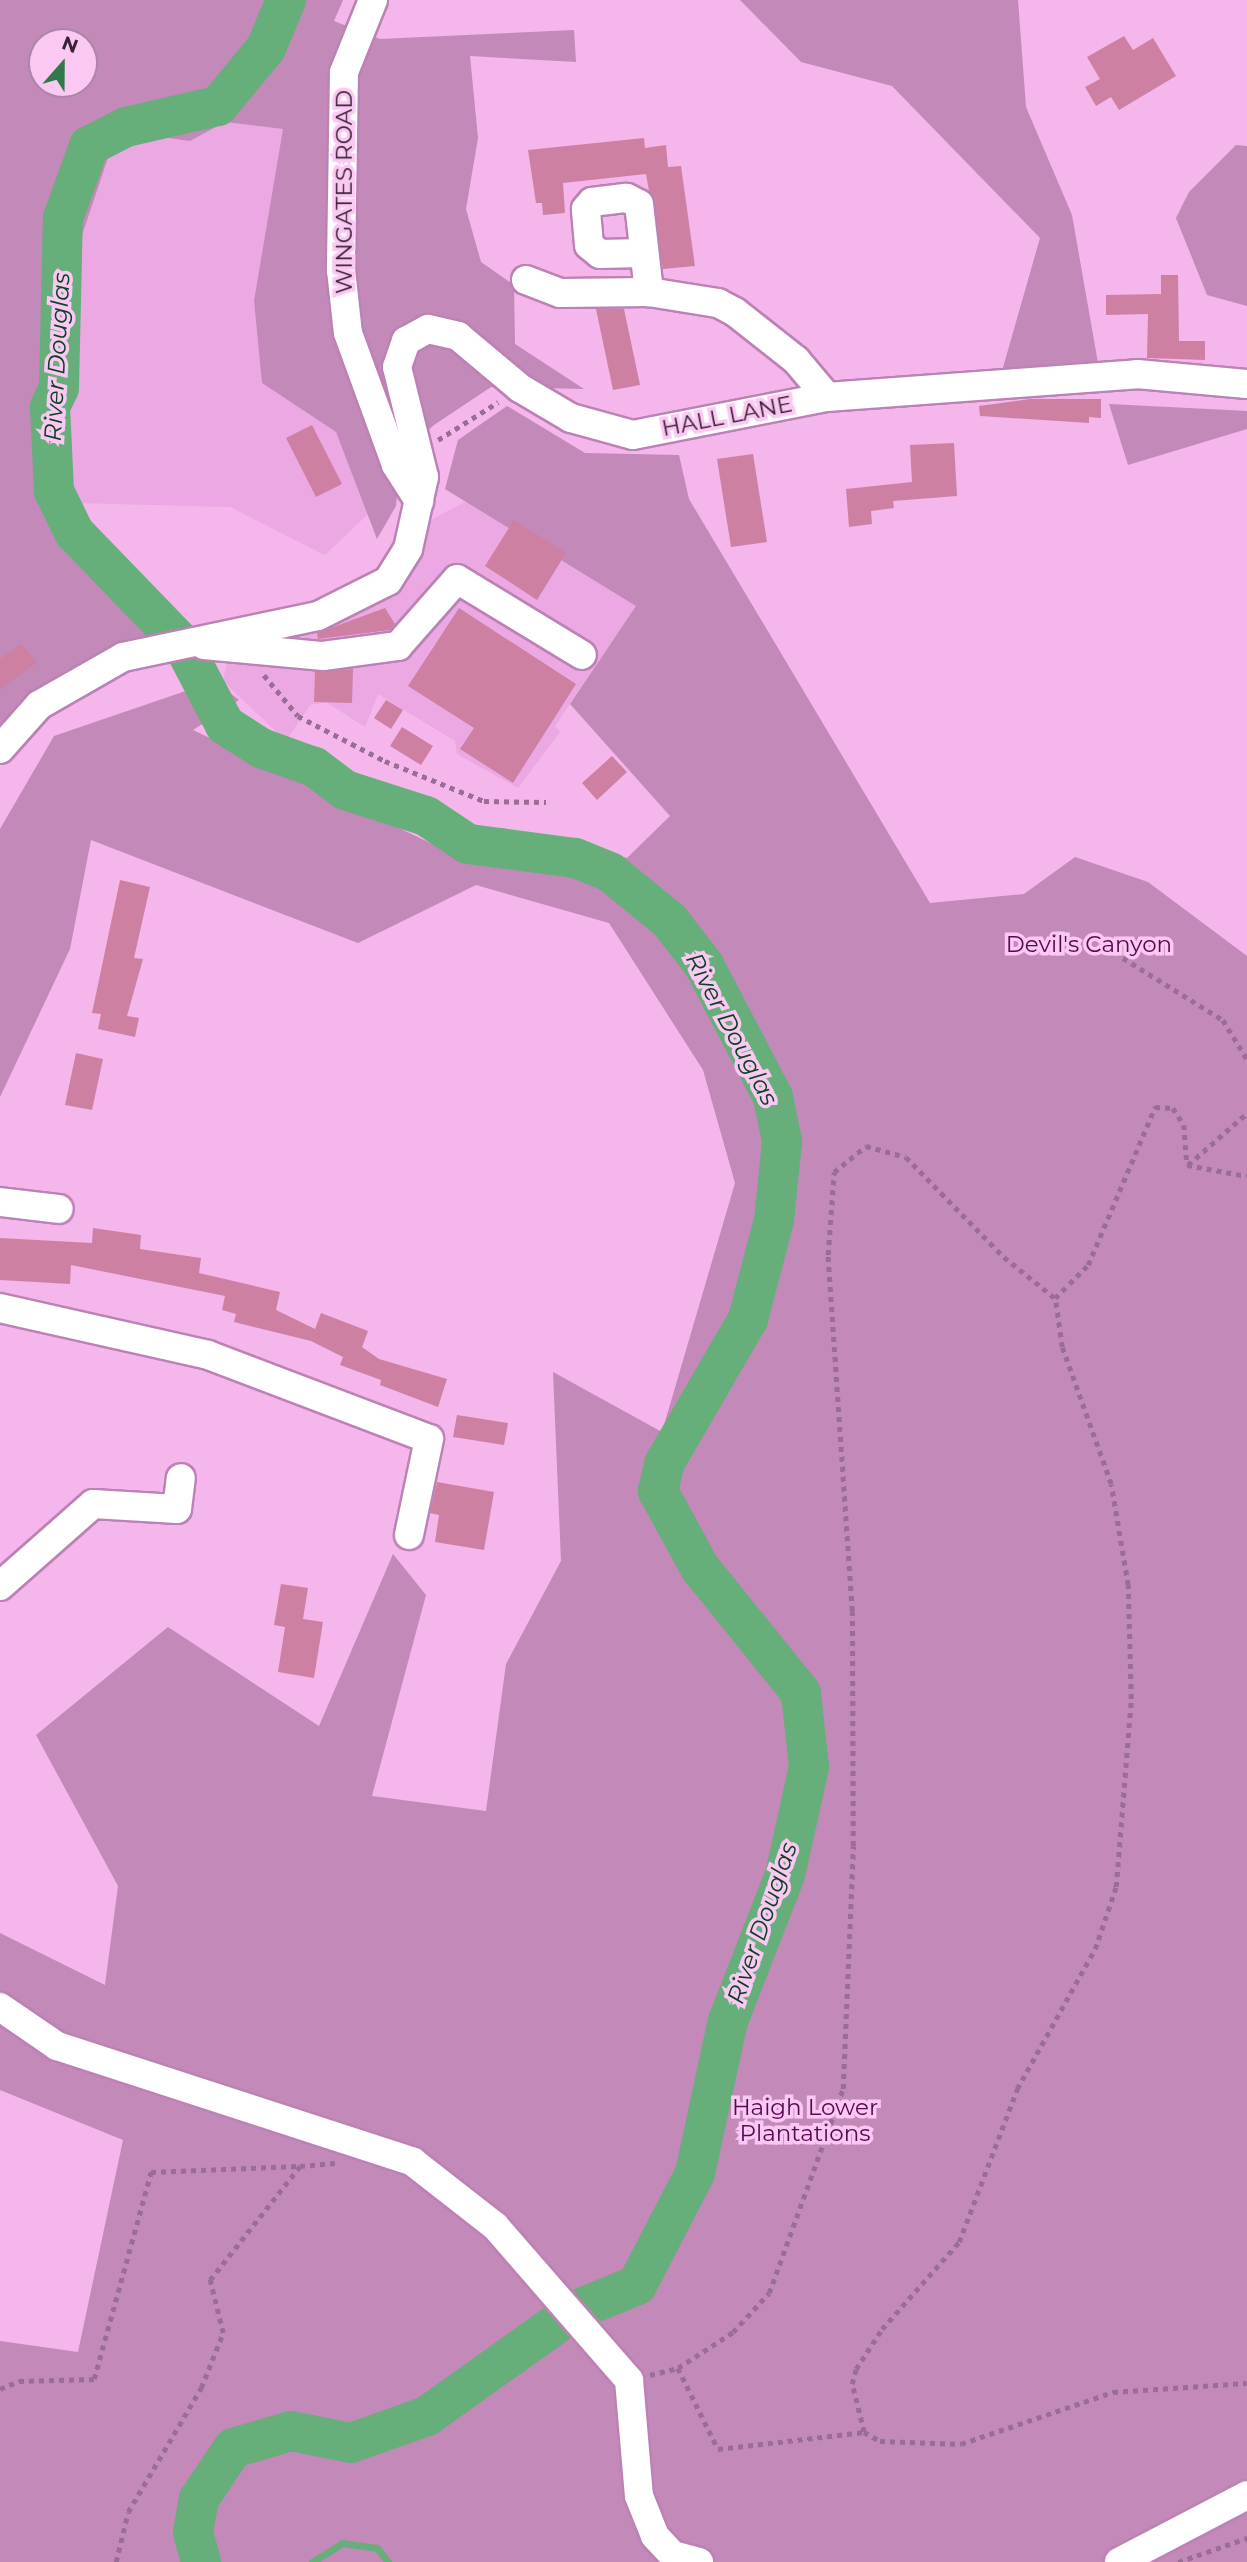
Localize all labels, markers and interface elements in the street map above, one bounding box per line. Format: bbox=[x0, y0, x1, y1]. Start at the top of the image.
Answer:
north arrow bbox=[28, 28, 98, 98]
text: N bbox=[59, 31, 81, 58]
street label: WINGATES ROAD bbox=[330, 90, 358, 294]
water label: River Douglas bbox=[38, 272, 76, 442]
street label: HALL LANE bbox=[659, 390, 795, 442]
park label: Devil's Canyon bbox=[1006, 930, 1172, 958]
water label: River Douglas bbox=[680, 948, 784, 1110]
water label: River Douglas bbox=[721, 1839, 803, 2007]
park label: Haigh Lower Plantations bbox=[732, 2093, 878, 2147]

